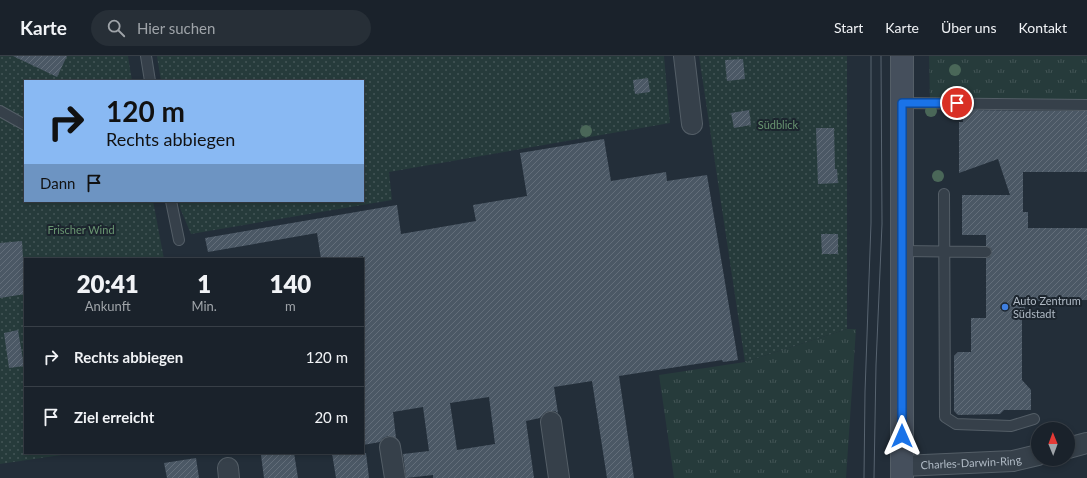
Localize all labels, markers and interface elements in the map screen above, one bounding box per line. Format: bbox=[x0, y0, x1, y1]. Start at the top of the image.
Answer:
search box bbox=[91, 10, 371, 46]
text: Karte bbox=[20, 16, 67, 39]
icon: search bbox=[105, 17, 127, 39]
text: Hier suchen bbox=[137, 19, 215, 37]
text: Start bbox=[834, 19, 863, 36]
text: Karte bbox=[885, 19, 919, 36]
text: Über uns bbox=[941, 19, 996, 36]
text: Kontakt bbox=[1018, 19, 1067, 36]
pin bbox=[940, 86, 974, 120]
icon: arrive bbox=[946, 92, 968, 114]
text: 120 m bbox=[106, 94, 185, 128]
icon: right bbox=[40, 96, 92, 148]
park label: Südblick bbox=[758, 118, 799, 131]
text: Rechts abbiegen bbox=[106, 128, 235, 150]
icon: arrive bbox=[83, 172, 105, 194]
text: Dann bbox=[40, 174, 75, 192]
park label: Frischer Wind bbox=[47, 223, 115, 236]
text: 20:41 bbox=[77, 269, 139, 298]
text: 1 bbox=[197, 269, 211, 298]
text: 140 bbox=[270, 269, 311, 298]
place label: Auto Zentrum Südstadt bbox=[1013, 294, 1081, 320]
text: Ankunft bbox=[85, 298, 131, 314]
text: Min. bbox=[191, 298, 217, 314]
text: m bbox=[285, 298, 296, 314]
marker: Auto Zentrum Südstadt bbox=[1000, 302, 1010, 312]
icon: right bbox=[40, 346, 62, 368]
text: Rechts abbiegen bbox=[74, 348, 183, 366]
text: 120 m bbox=[306, 348, 348, 366]
icon: arrive bbox=[40, 406, 62, 428]
text: Ziel erreicht bbox=[74, 408, 154, 426]
text: 20 m bbox=[314, 408, 348, 426]
position arrow bbox=[881, 415, 923, 457]
north arrow bbox=[1031, 422, 1075, 466]
map controls bbox=[1031, 422, 1075, 466]
street label: Charles-Darwin-Ring bbox=[920, 452, 1023, 471]

